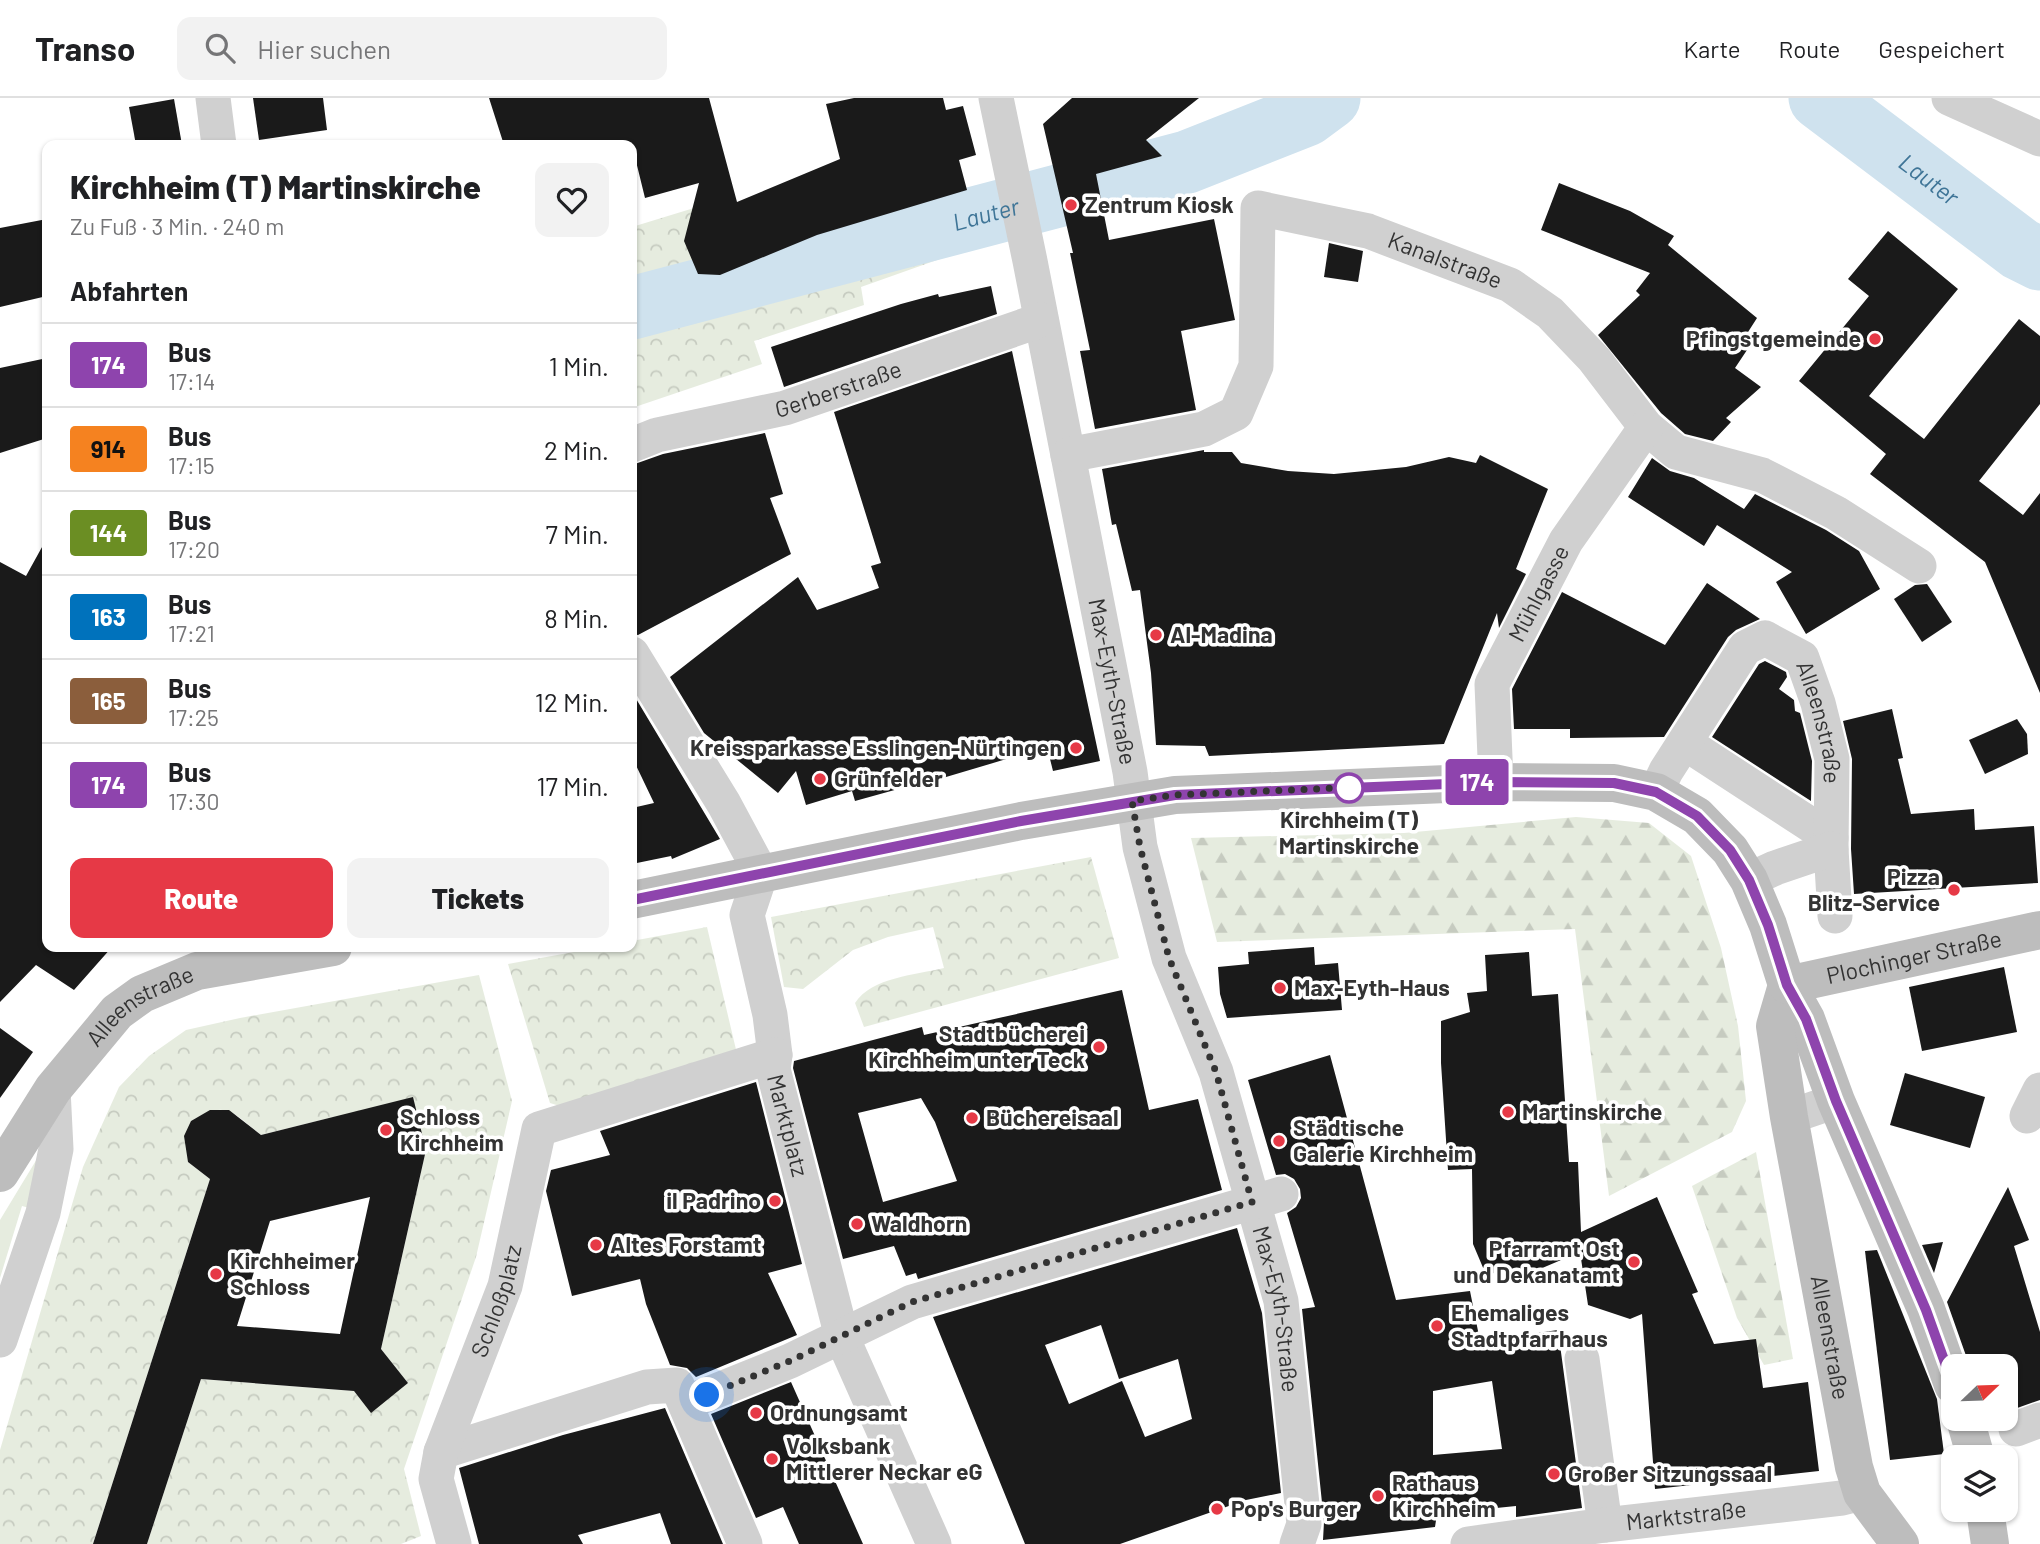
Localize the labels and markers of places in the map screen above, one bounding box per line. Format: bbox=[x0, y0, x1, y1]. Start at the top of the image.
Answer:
place label: Zentrum Kiosk bbox=[1085, 190, 1234, 218]
marker: Zentrum Kiosk bbox=[1063, 197, 1079, 213]
place label: Pfingstgemeinde bbox=[1686, 324, 1861, 352]
marker: Pfingstgemeinde bbox=[1867, 331, 1883, 347]
place label: Al-Madina bbox=[1170, 620, 1273, 648]
marker: Al-Madina bbox=[1148, 627, 1164, 643]
place label: Kreissparkasse Esslingen-Nürtingen bbox=[690, 733, 1062, 761]
marker: Kreissparkasse Esslingen-Nürtingen bbox=[1068, 740, 1084, 756]
place label: Grünfelder bbox=[834, 764, 943, 792]
marker: Grünfelder bbox=[812, 771, 828, 787]
marker: Kirchheim (T) Martinskirche bbox=[1334, 773, 1364, 803]
place label: Kirchheim (T) Martinskirche bbox=[1279, 805, 1419, 859]
place label: Pizza Blitz-Service bbox=[1808, 862, 1940, 916]
marker: Pizza Blitz-Service bbox=[1946, 882, 1962, 898]
place label: Max-Eyth-Haus bbox=[1294, 973, 1450, 1001]
marker: Max-Eyth-Haus bbox=[1272, 980, 1288, 996]
place label: Stadtbücherei Kirchheim unter Teck bbox=[868, 1019, 1085, 1073]
marker: Stadtbücherei Kirchheim unter Teck bbox=[1091, 1039, 1107, 1055]
place label: Martinskirche bbox=[1522, 1097, 1662, 1125]
place label: Schloss Kirchheim bbox=[400, 1102, 504, 1156]
place label: Büchereisaal bbox=[986, 1103, 1119, 1131]
marker: Martinskirche bbox=[1500, 1104, 1516, 1120]
marker: Büchereisaal bbox=[964, 1110, 980, 1126]
place label: Städtische Galerie Kirchheim bbox=[1293, 1113, 1473, 1167]
marker: Schloss Kirchheim bbox=[378, 1122, 394, 1138]
marker: Städtische Galerie Kirchheim bbox=[1271, 1133, 1287, 1149]
place label: il Padrino bbox=[666, 1186, 761, 1214]
marker: il Padrino bbox=[767, 1193, 783, 1209]
place label: Waldhorn bbox=[871, 1209, 967, 1237]
marker: Waldhorn bbox=[849, 1216, 865, 1232]
place label: Altes Forstamt bbox=[610, 1230, 762, 1258]
place label: Pfarramt Ost und Dekanatamt bbox=[1453, 1234, 1620, 1288]
marker: Altes Forstamt bbox=[588, 1237, 604, 1253]
place label: Kirchheimer Schloss bbox=[230, 1246, 355, 1300]
marker: Pfarramt Ost und Dekanatamt bbox=[1626, 1254, 1642, 1270]
marker: Kirchheimer Schloss bbox=[208, 1266, 224, 1282]
place label: Ehemaliges Stadtpfarrhaus bbox=[1451, 1298, 1608, 1352]
marker: Ehemaliges Stadtpfarrhaus bbox=[1429, 1318, 1445, 1334]
place label: Ordnungsamt bbox=[770, 1398, 908, 1426]
marker: Ordnungsamt bbox=[748, 1405, 764, 1421]
place label: Volksbank Mittlerer Neckar eG bbox=[786, 1431, 983, 1485]
marker: Volksbank Mittlerer Neckar eG bbox=[764, 1451, 780, 1467]
place label: Großer Sitzungssaal bbox=[1568, 1459, 1772, 1487]
marker: Großer Sitzungssaal bbox=[1546, 1466, 1562, 1482]
place label: Rathaus Kirchheim bbox=[1392, 1468, 1496, 1522]
marker: Rathaus Kirchheim bbox=[1370, 1488, 1386, 1504]
place label: Pop's Burger bbox=[1231, 1494, 1358, 1522]
marker: Pop's Burger bbox=[1209, 1501, 1225, 1517]

